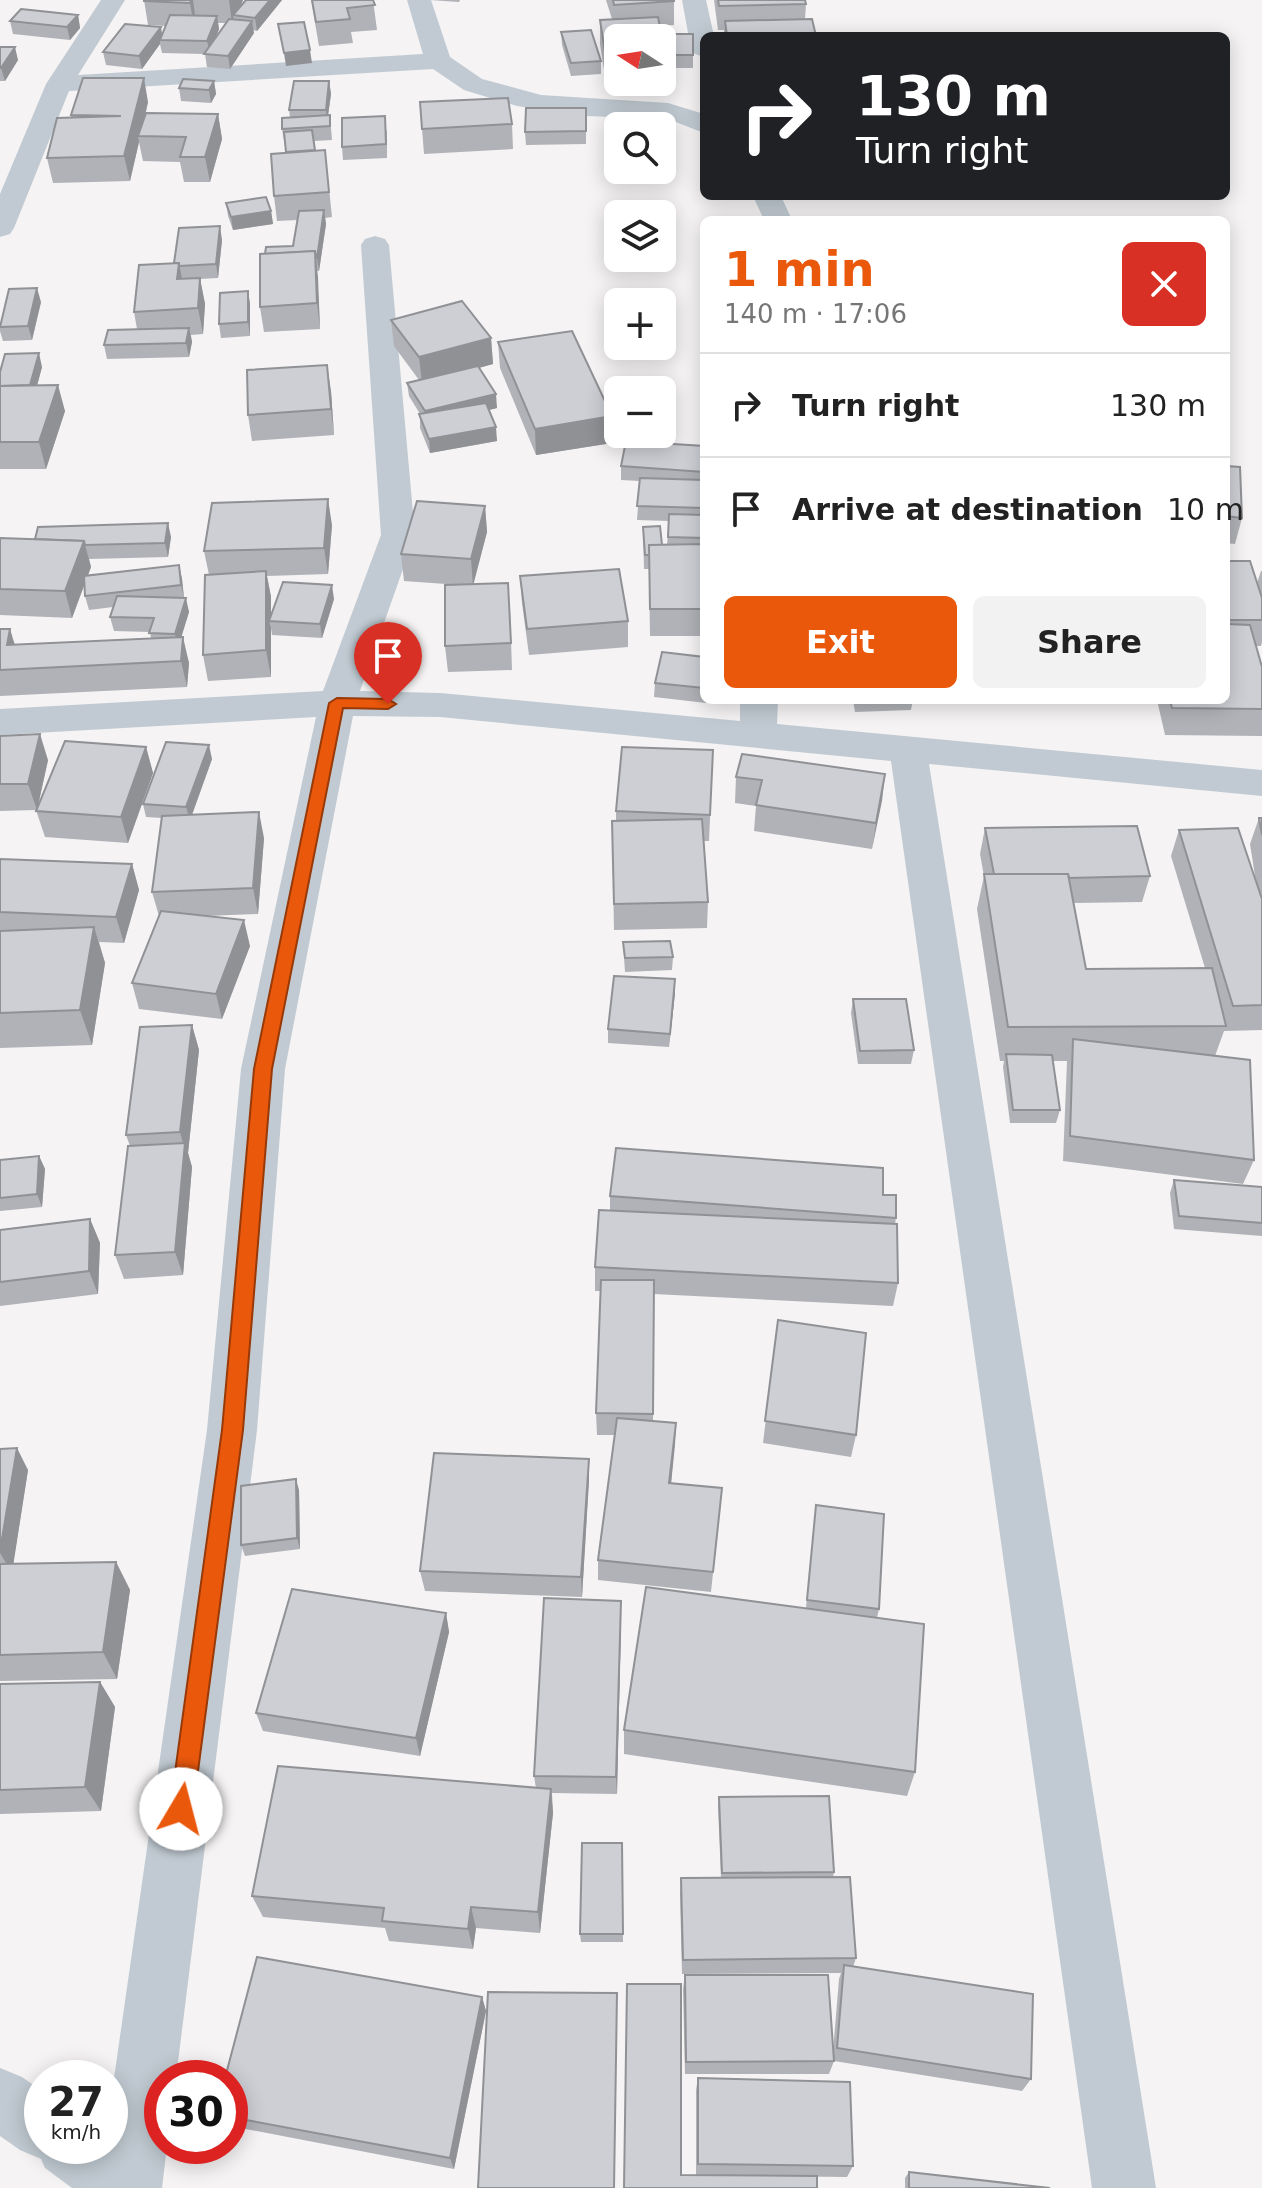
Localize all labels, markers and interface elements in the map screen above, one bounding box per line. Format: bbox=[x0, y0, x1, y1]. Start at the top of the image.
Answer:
north arrow bbox=[604, 24, 676, 96]
map controls bbox=[604, 24, 676, 448]
text: 130 m bbox=[856, 63, 1051, 128]
icon: right bbox=[724, 64, 828, 168]
button: search bbox=[604, 112, 676, 184]
text: Turn right bbox=[856, 130, 1028, 171]
button: layers bbox=[604, 200, 676, 272]
text: 1 min bbox=[724, 241, 875, 297]
button: close bbox=[1122, 242, 1206, 326]
button: + bbox=[604, 288, 676, 360]
text: 140 m · 17:06 bbox=[724, 299, 907, 329]
button: − bbox=[604, 376, 676, 448]
icon: right bbox=[724, 383, 768, 427]
text: Turn right bbox=[792, 388, 959, 423]
text: 130 m bbox=[1110, 388, 1206, 423]
icon: arrive bbox=[724, 487, 768, 531]
text: Arrive at destination bbox=[792, 492, 1143, 527]
text: 10 m bbox=[1167, 492, 1244, 527]
button: Exit bbox=[724, 596, 957, 688]
button: Share bbox=[973, 596, 1206, 688]
pin bbox=[354, 622, 422, 704]
icon: arrive bbox=[366, 634, 410, 678]
position arrow bbox=[139, 1767, 223, 1851]
speed limit sign: 30 bbox=[144, 2060, 248, 2164]
text: 27 bbox=[48, 2079, 104, 2125]
text: km/h bbox=[51, 2120, 101, 2144]

